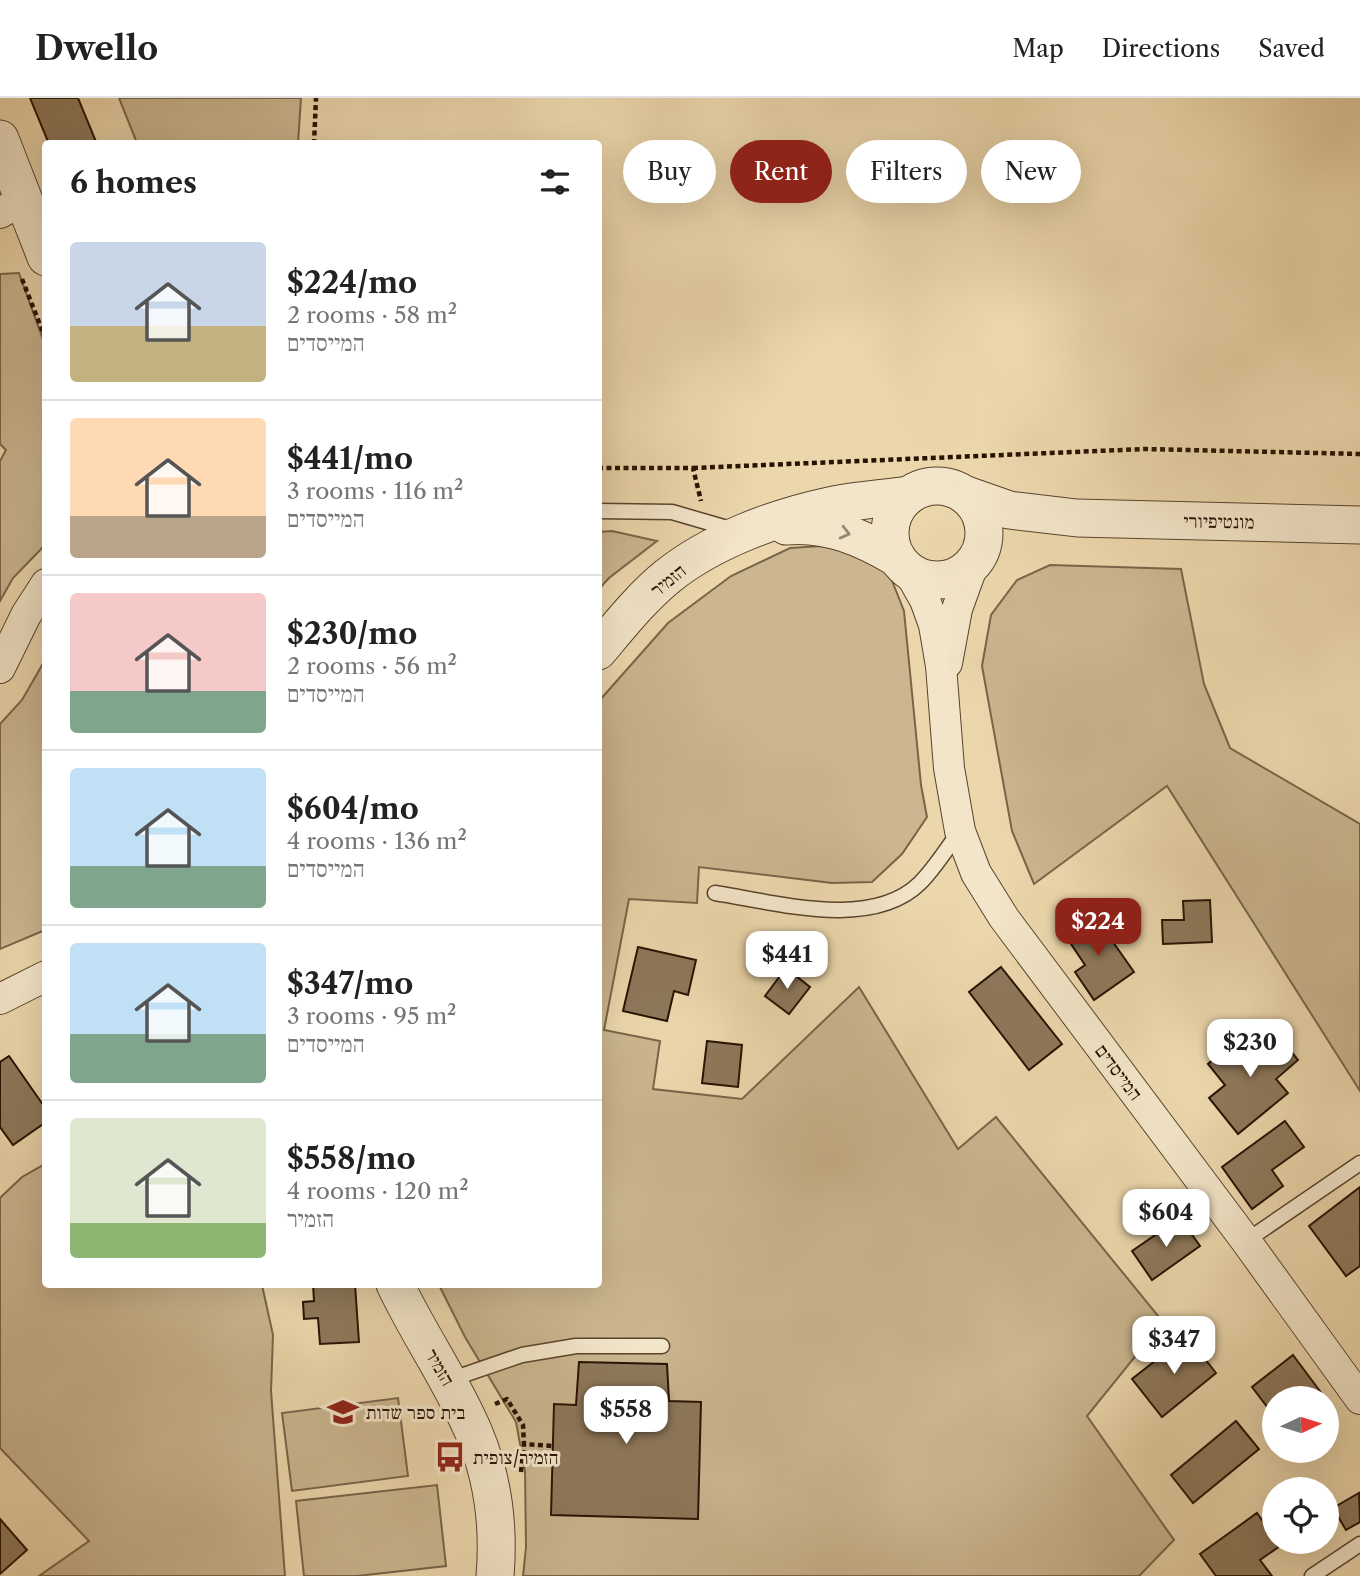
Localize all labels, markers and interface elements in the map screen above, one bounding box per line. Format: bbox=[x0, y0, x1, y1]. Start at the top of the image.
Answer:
text: Dwello bbox=[35, 28, 158, 69]
text: Map bbox=[1012, 34, 1064, 63]
text: Directions bbox=[1102, 34, 1220, 63]
text: Saved bbox=[1258, 34, 1325, 63]
chip: Buy bbox=[623, 140, 716, 203]
chip: Rent bbox=[730, 140, 832, 203]
chip: Filters bbox=[846, 140, 967, 203]
chip: New bbox=[981, 140, 1081, 203]
icon: filters bbox=[536, 163, 574, 201]
text: 6 homes bbox=[70, 164, 197, 201]
text: $224/mo bbox=[287, 264, 417, 301]
icon: home bbox=[126, 270, 210, 354]
text: 2 rooms · 58 m² bbox=[287, 301, 457, 329]
text: המייסדים bbox=[287, 329, 365, 357]
text: $441/mo bbox=[287, 440, 413, 477]
icon: home bbox=[126, 446, 210, 530]
text: 3 rooms · 116 m² bbox=[287, 477, 463, 505]
text: המייסדים bbox=[287, 505, 365, 533]
street label: מונטיפיורי bbox=[1183, 509, 1255, 534]
one-way arrow bbox=[839, 525, 851, 539]
street label: הזמיר bbox=[646, 559, 691, 602]
text: $230/mo bbox=[287, 615, 417, 652]
icon: home bbox=[126, 621, 210, 705]
text: 2 rooms · 56 m² bbox=[287, 652, 457, 680]
text: המייסדים bbox=[287, 680, 365, 708]
text: $604/mo bbox=[287, 790, 419, 827]
icon: home bbox=[126, 796, 210, 880]
text: 4 rooms · 136 m² bbox=[287, 827, 467, 855]
text: המייסדים bbox=[287, 855, 365, 883]
pin: $224 bbox=[1057, 898, 1139, 958]
text: $224 bbox=[1071, 907, 1125, 935]
pin: $441 bbox=[746, 932, 828, 991]
text: $441 bbox=[762, 940, 812, 968]
text: $347/mo bbox=[287, 965, 413, 1002]
icon: home bbox=[126, 971, 210, 1055]
text: 3 rooms · 95 m² bbox=[287, 1002, 456, 1030]
pin: $230 bbox=[1209, 1020, 1291, 1079]
text: $230 bbox=[1223, 1028, 1277, 1056]
text: המייסדים bbox=[287, 1030, 365, 1058]
street label: המייסדים bbox=[1090, 1040, 1147, 1105]
text: $558/mo bbox=[287, 1140, 416, 1177]
icon: home bbox=[126, 1146, 210, 1230]
text: 4 rooms · 120 m² bbox=[287, 1177, 469, 1205]
pin: $604 bbox=[1125, 1190, 1207, 1249]
text: $604 bbox=[1139, 1198, 1193, 1226]
text: הזמיר bbox=[287, 1205, 334, 1233]
pin: $347 bbox=[1133, 1316, 1215, 1376]
text: $347 bbox=[1148, 1325, 1200, 1353]
street label: הזמיר bbox=[420, 1345, 459, 1390]
pin: $558 bbox=[585, 1386, 667, 1446]
north arrow bbox=[1262, 1386, 1339, 1463]
map controls bbox=[1262, 1386, 1339, 1554]
school or university icon: בית ספר שדות bbox=[326, 1395, 360, 1429]
text: $558 bbox=[600, 1395, 652, 1423]
place label: בית ספר שדות bbox=[366, 1401, 465, 1424]
bus stop icon: הזמיר/צופית bbox=[433, 1440, 467, 1474]
place label: הזמיר/צופית bbox=[473, 1446, 559, 1469]
button: locate bbox=[1262, 1477, 1339, 1554]

